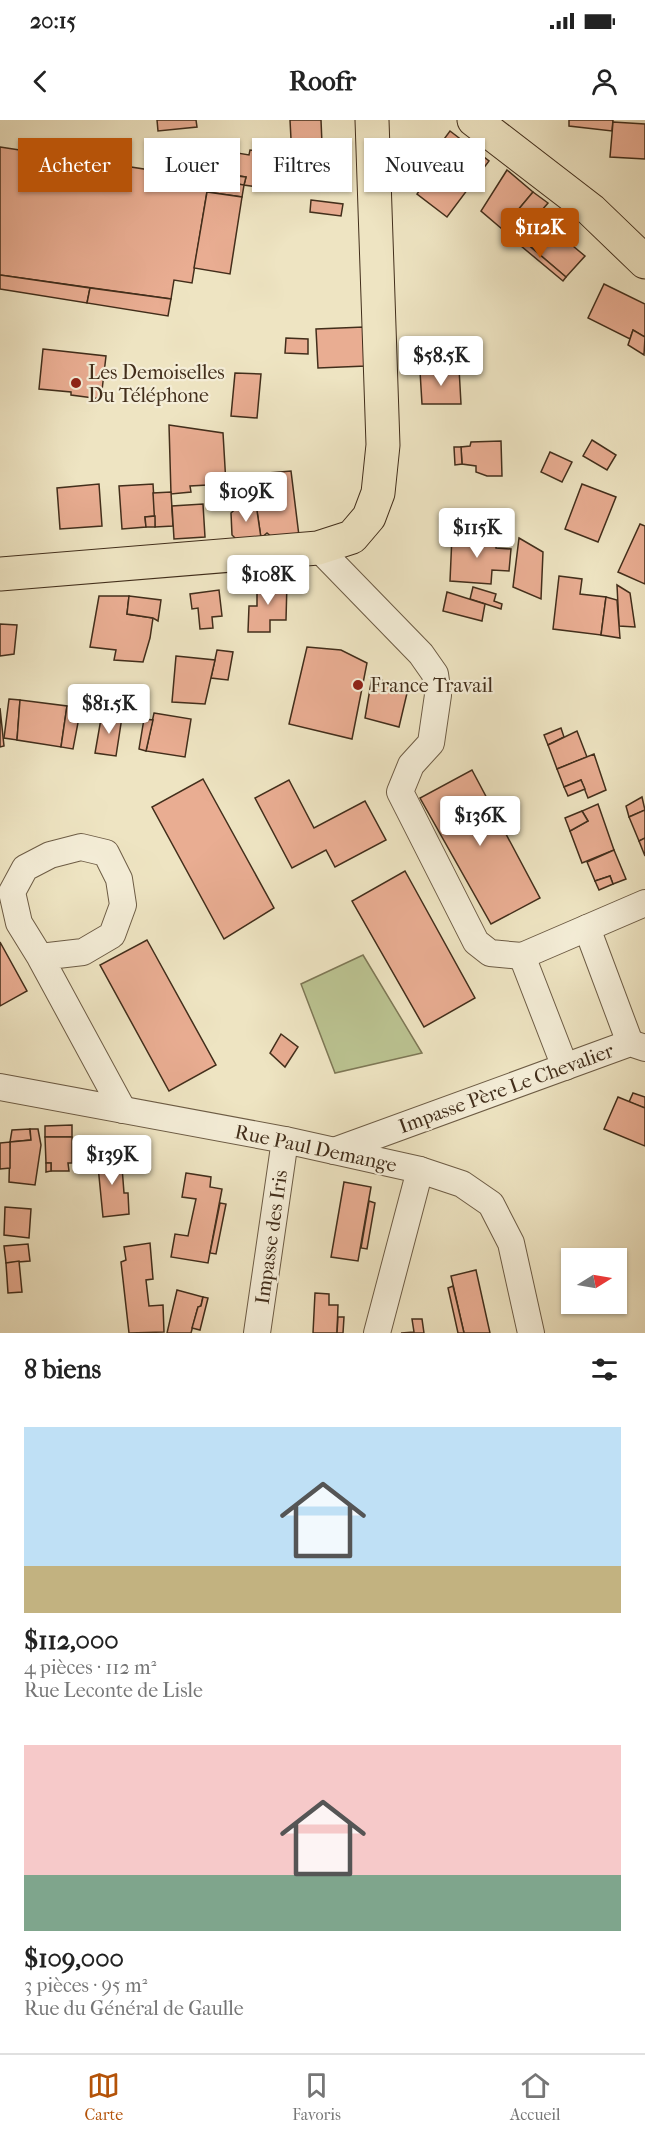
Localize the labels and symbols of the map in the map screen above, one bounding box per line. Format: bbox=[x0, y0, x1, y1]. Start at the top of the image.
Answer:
pin: $112K bbox=[498, 208, 582, 259]
pin: $58.5K bbox=[392, 336, 490, 387]
place label: Les Demoiselles Du Téléphone bbox=[88, 361, 225, 407]
marker: Les Demoiselles Du Téléphone bbox=[69, 376, 83, 390]
pin: $109K bbox=[204, 472, 288, 523]
pin: $115K bbox=[435, 508, 519, 559]
pin: $108K bbox=[226, 555, 310, 606]
place label: France Travail bbox=[370, 674, 493, 697]
marker: France Travail bbox=[351, 678, 365, 692]
pin: $81.5K bbox=[60, 684, 158, 735]
pin: $136K bbox=[438, 796, 522, 847]
street label: Impasse Père Le Chevalier bbox=[396, 1039, 617, 1138]
street label: Rue Paul Demange bbox=[233, 1120, 399, 1177]
pin: $139K bbox=[70, 1135, 154, 1186]
street label: Impasse des Iris bbox=[251, 1168, 292, 1306]
north arrow bbox=[561, 1248, 627, 1314]

